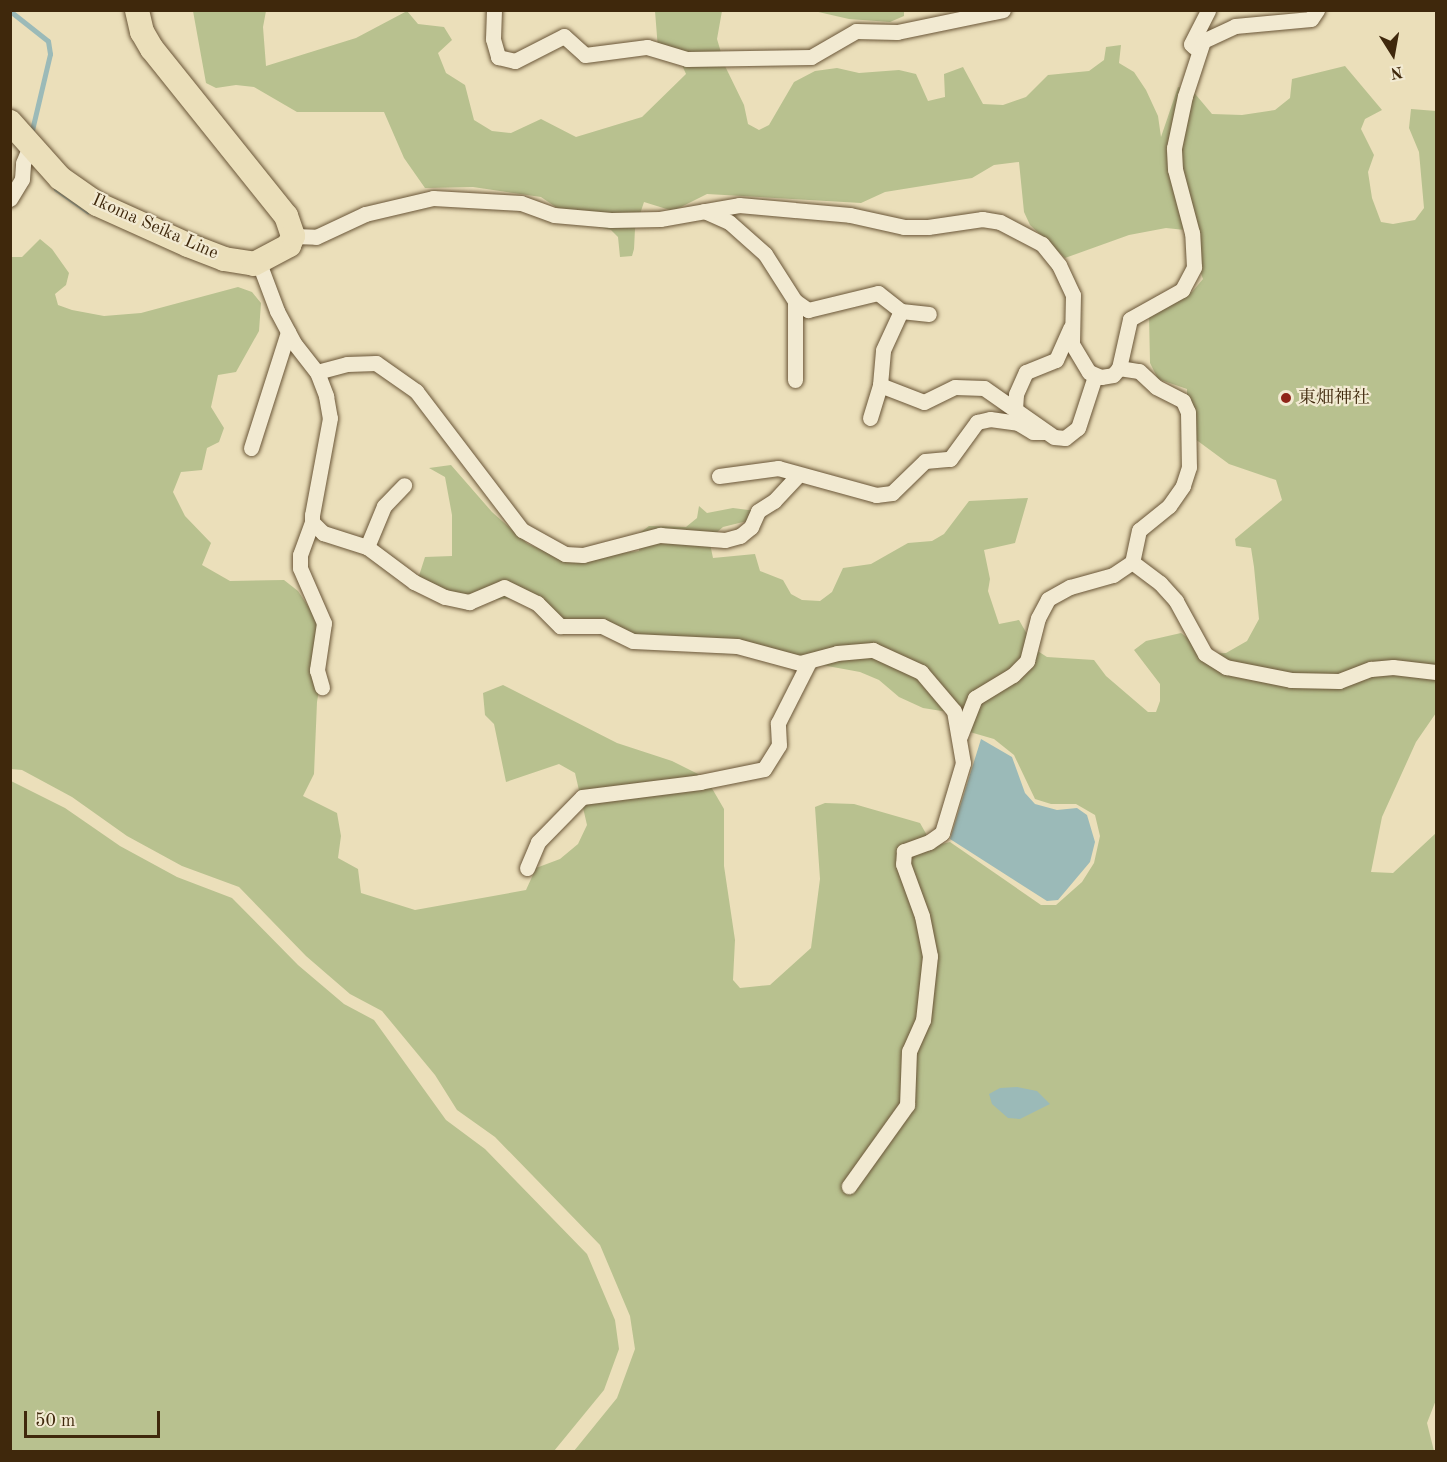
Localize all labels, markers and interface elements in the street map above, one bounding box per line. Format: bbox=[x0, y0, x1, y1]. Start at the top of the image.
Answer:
north arrow bbox=[1363, 24, 1423, 84]
text: N bbox=[1389, 63, 1404, 81]
street label: Ikoma Seika Line bbox=[88, 189, 222, 265]
place label: 東畑神社 bbox=[1298, 387, 1370, 409]
marker: 東畑神社 bbox=[1279, 391, 1293, 405]
scale bar bbox=[27, 1399, 164, 1437]
text: 50 m bbox=[35, 1412, 75, 1430]

